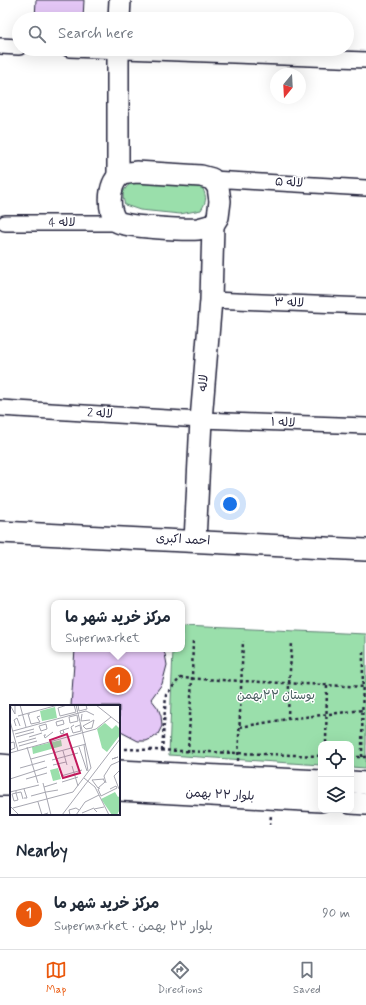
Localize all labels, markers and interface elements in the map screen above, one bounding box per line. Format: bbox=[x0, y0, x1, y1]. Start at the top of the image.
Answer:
search box bbox=[12, 12, 354, 56]
icon: search bbox=[26, 23, 48, 45]
text: Search here bbox=[58, 24, 134, 44]
north arrow bbox=[270, 68, 306, 104]
street label: لاله ۵ bbox=[274, 174, 304, 192]
street label: لاله 4 bbox=[48, 215, 76, 231]
street label: لاله ۳ bbox=[274, 294, 304, 312]
street label: لاله bbox=[195, 374, 213, 392]
street label: لاله 2 bbox=[87, 405, 113, 423]
street label: لاله ۱ bbox=[271, 415, 295, 431]
your location bbox=[220, 494, 240, 514]
street label: احمد اکبری bbox=[156, 531, 211, 549]
popup bbox=[51, 600, 185, 652]
text: مرکز خرید شهر ما bbox=[65, 608, 171, 628]
text: Supermarket bbox=[65, 630, 140, 647]
pin: 1 bbox=[105, 665, 131, 695]
park label: بوستان ۲۲بهمن bbox=[237, 688, 315, 704]
inset map bbox=[10, 705, 120, 815]
map controls bbox=[318, 741, 354, 813]
button: locate bbox=[318, 741, 354, 777]
button: layers bbox=[318, 777, 354, 813]
street label: بلوار ۲۲ بهمن bbox=[185, 785, 255, 805]
text: Nearby bbox=[16, 840, 68, 862]
text: مرکز خرید شهر ما bbox=[54, 894, 159, 914]
text: 1 bbox=[26, 905, 32, 922]
text: 90 m bbox=[322, 905, 350, 922]
text: Supermarket · بلوار ۲۲ بهمن bbox=[54, 918, 213, 935]
tab: Map bbox=[45, 959, 67, 997]
tab: Directions bbox=[157, 959, 203, 997]
tab: Saved bbox=[293, 959, 321, 997]

